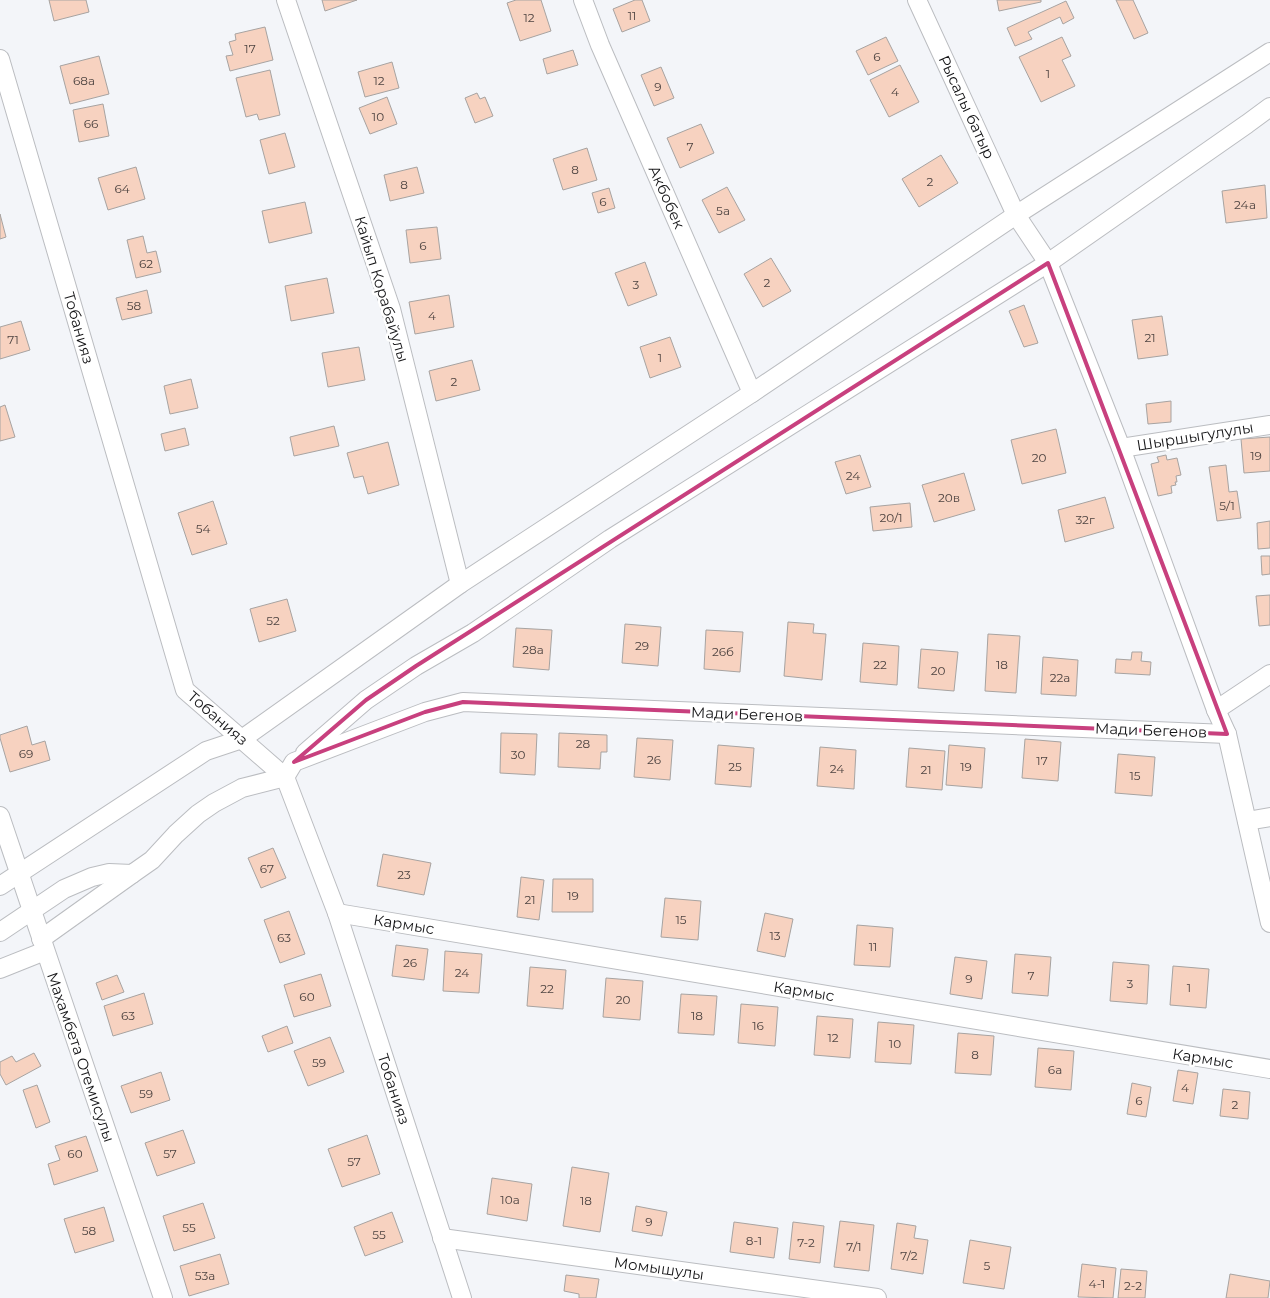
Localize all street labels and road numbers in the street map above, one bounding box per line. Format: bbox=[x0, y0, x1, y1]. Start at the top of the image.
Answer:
street label: Рысалы батыр bbox=[935, 52, 999, 162]
street label: Акбобек bbox=[645, 162, 689, 232]
street label: Кайып Корабайулы bbox=[351, 214, 413, 364]
street label: Тобанияз bbox=[60, 290, 98, 366]
street label: Шыршыгулулы bbox=[1135, 417, 1255, 455]
street label: Тобанияз bbox=[184, 687, 252, 749]
street label: Мади Бегенов bbox=[691, 703, 803, 725]
street label: Мади Бегенов bbox=[1095, 719, 1207, 741]
street label: Кармыс bbox=[372, 910, 436, 938]
street label: Махамбета Отемисулы bbox=[43, 970, 119, 1144]
street label: Кармыс bbox=[772, 977, 836, 1005]
street label: Кармыс bbox=[1171, 1044, 1235, 1072]
street label: Тобанияз bbox=[374, 1051, 414, 1127]
street label: Момышулы bbox=[613, 1252, 705, 1284]

